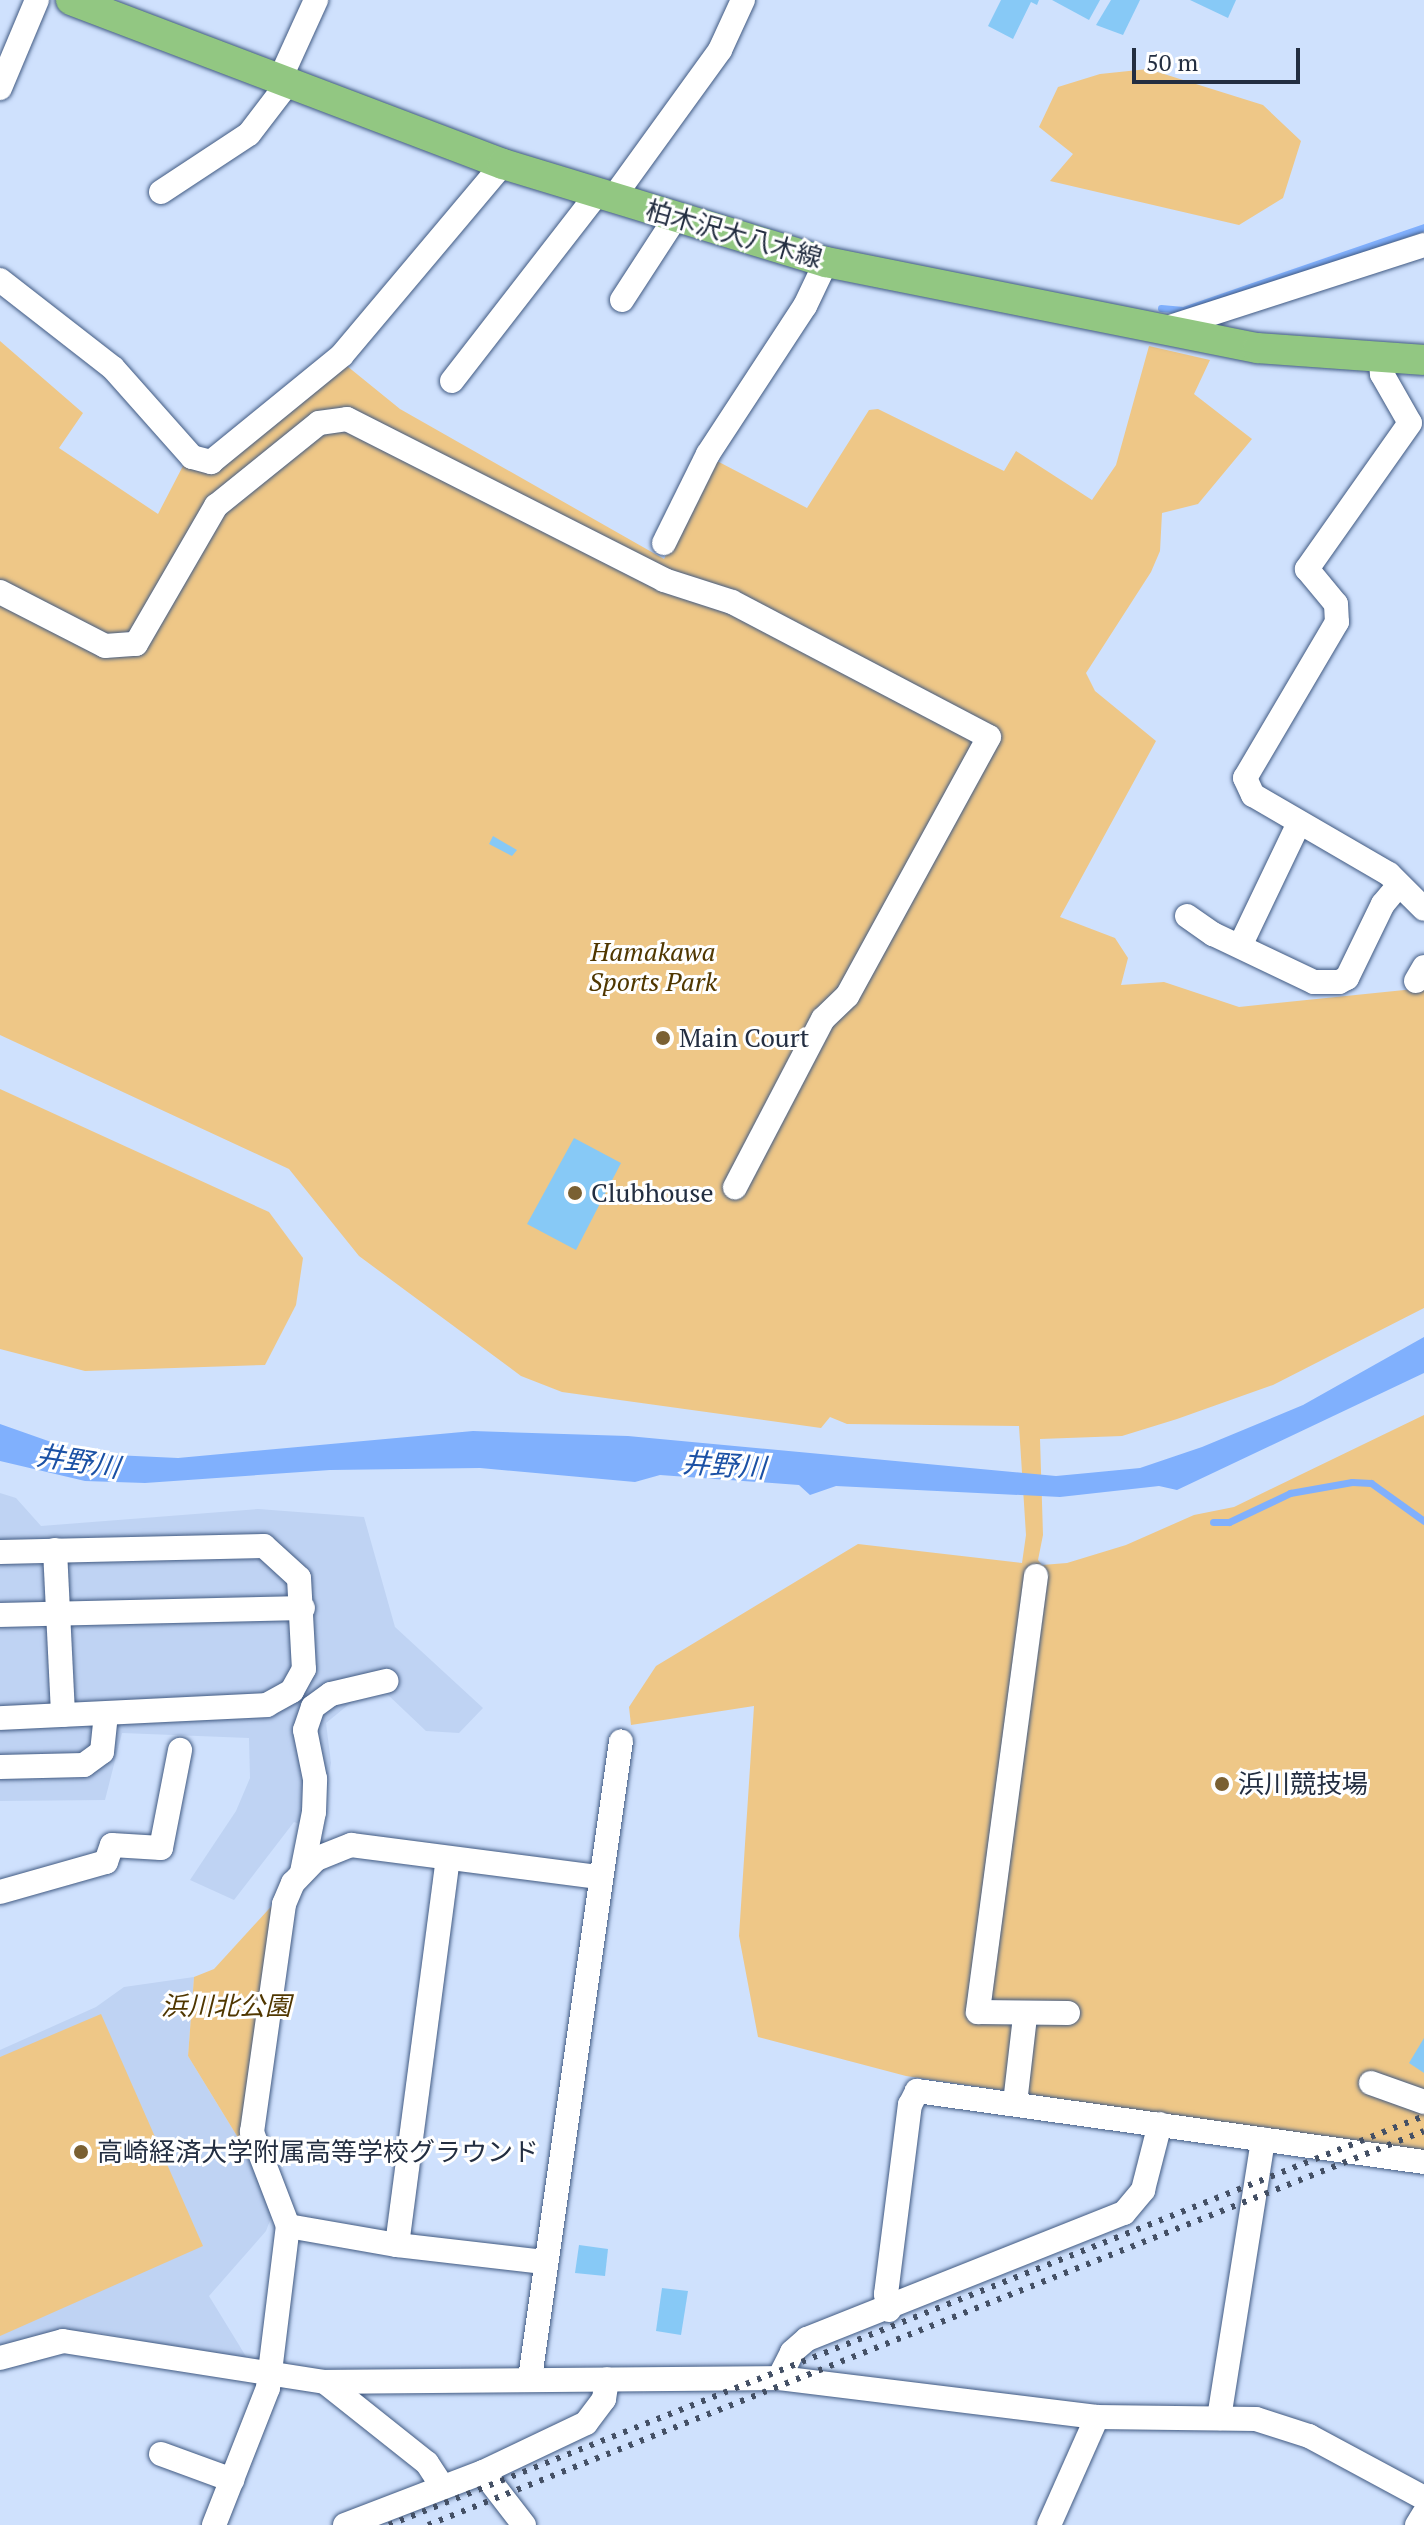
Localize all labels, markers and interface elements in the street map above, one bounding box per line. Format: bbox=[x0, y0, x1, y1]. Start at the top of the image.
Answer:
scale bar bbox=[1136, 32, 1304, 82]
text: 50 m bbox=[1146, 46, 1198, 78]
street label: 柏木沢大八木線 bbox=[642, 194, 826, 274]
park label: Hamakawa Sports Park bbox=[589, 936, 717, 998]
place label: Main Court bbox=[679, 1022, 809, 1054]
marker: Main Court bbox=[654, 1029, 672, 1047]
place label: Clubhouse bbox=[591, 1177, 714, 1209]
marker: Clubhouse bbox=[566, 1184, 584, 1202]
water label: 井野川 bbox=[34, 1438, 122, 1484]
water label: 井野川 bbox=[681, 1445, 767, 1485]
place label: 浜川競技場 bbox=[1238, 1768, 1368, 1800]
marker: 浜川競技場 bbox=[1213, 1775, 1231, 1793]
park label: 浜川北公園 bbox=[161, 1990, 291, 2022]
place label: 高崎経済大学附属高等学校グラウンド bbox=[97, 2136, 539, 2168]
marker: 高崎経済大学附属高等学校グラウンド bbox=[72, 2143, 90, 2161]

